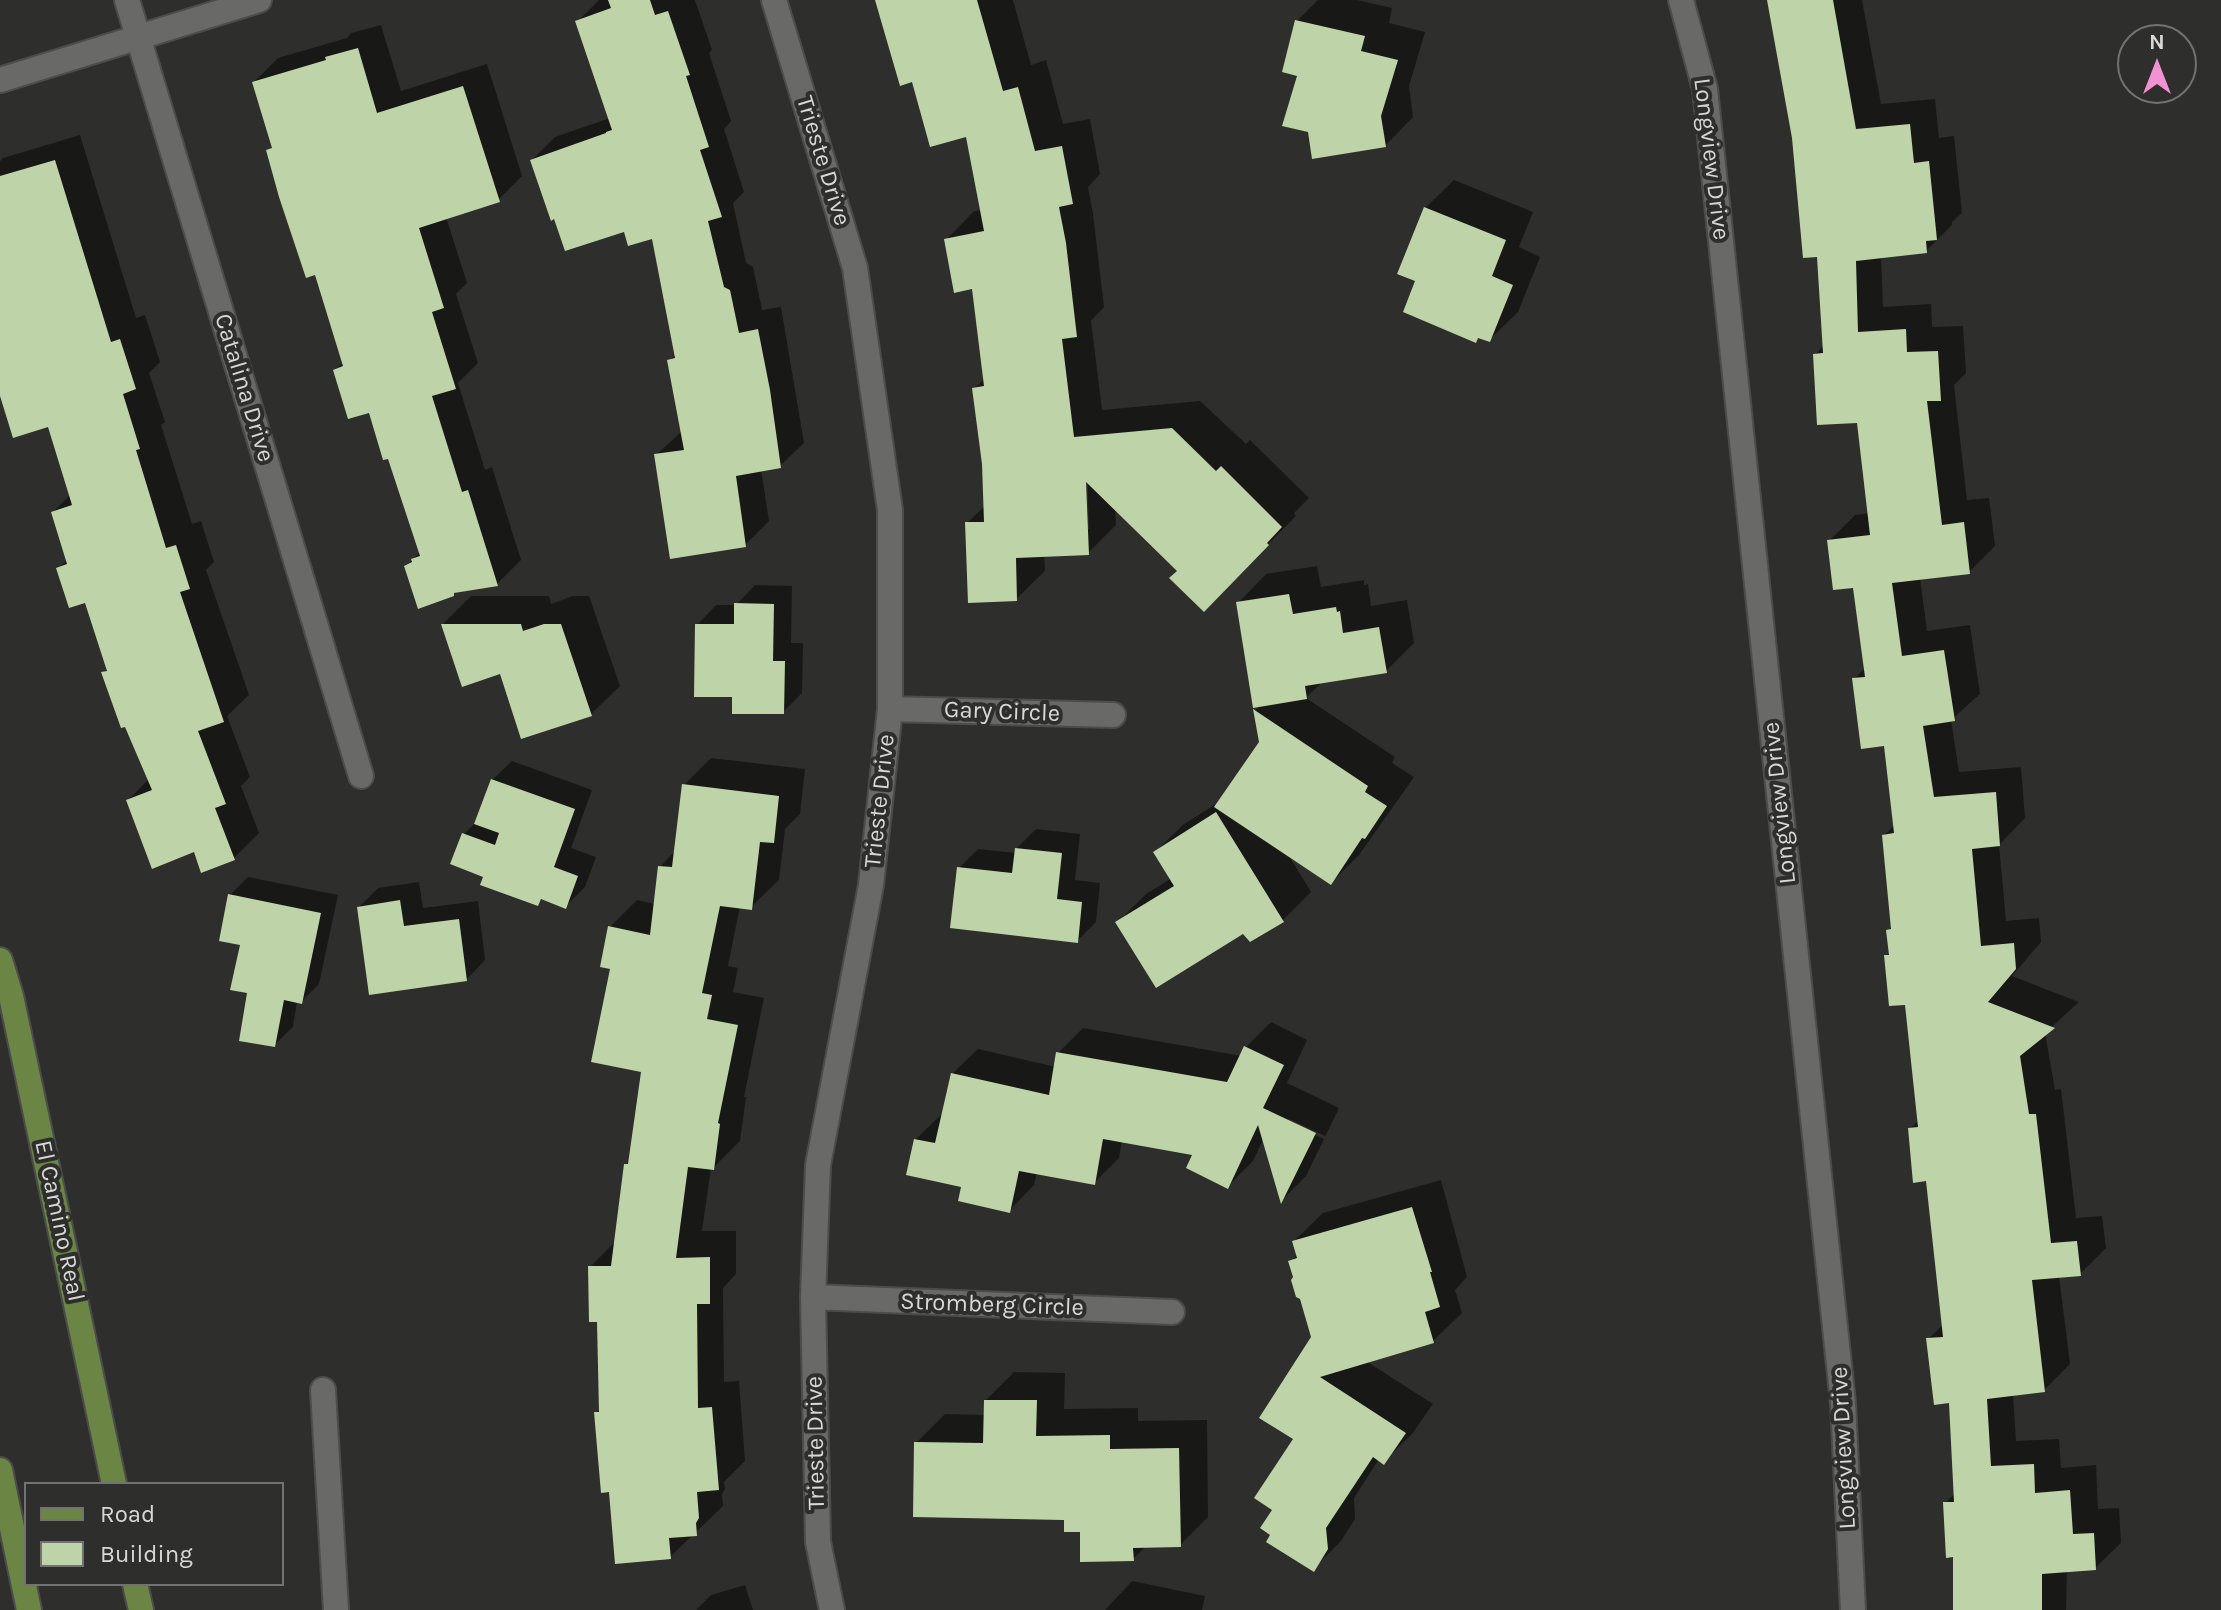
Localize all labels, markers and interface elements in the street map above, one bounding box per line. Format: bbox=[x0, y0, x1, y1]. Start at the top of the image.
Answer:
north arrow bbox=[2117, 24, 2197, 104]
text: N bbox=[2149, 29, 2165, 55]
street label: Longview Drive bbox=[1687, 76, 1735, 242]
street label: Trieste Drive bbox=[790, 93, 856, 229]
street label: Catalina Drive bbox=[208, 310, 280, 466]
street label: Gary Circle bbox=[943, 696, 1061, 728]
street label: Longview Drive bbox=[1757, 720, 1803, 886]
street label: Trieste Drive bbox=[859, 733, 901, 869]
street label: El Camino Real bbox=[28, 1138, 90, 1304]
street label: Stromberg Circle bbox=[900, 1287, 1084, 1323]
street label: Longview Drive bbox=[1825, 1366, 1863, 1530]
street label: Trieste Drive bbox=[800, 1376, 832, 1510]
legend bbox=[24, 1482, 284, 1586]
text: Road bbox=[100, 1500, 155, 1528]
text: Building bbox=[100, 1540, 193, 1568]

